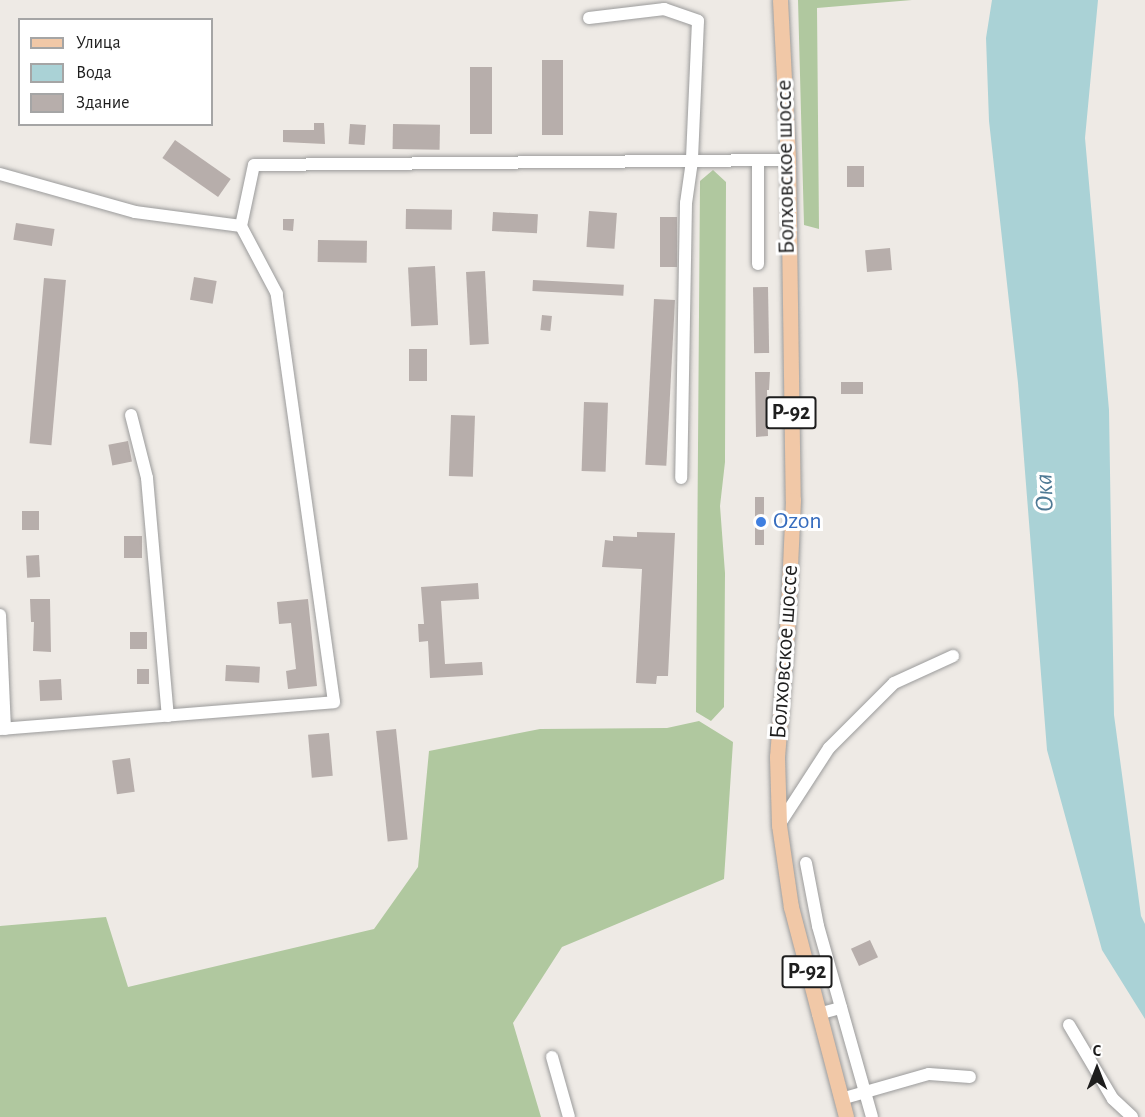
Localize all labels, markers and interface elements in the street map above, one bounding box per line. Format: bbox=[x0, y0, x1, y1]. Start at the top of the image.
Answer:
legend bbox=[18, 18, 213, 126]
text: Улица bbox=[76, 34, 121, 52]
text: Вода bbox=[76, 64, 112, 82]
street label: Болховское шоссе bbox=[770, 79, 802, 255]
text: Здание bbox=[76, 94, 130, 112]
road number: Р-92 bbox=[766, 394, 816, 432]
water label: Ока bbox=[1029, 473, 1061, 513]
place label: Ozon bbox=[773, 508, 822, 536]
marker: Ozon bbox=[754, 515, 768, 529]
street label: Болховское шоссе bbox=[765, 564, 805, 740]
road number: Р-92 bbox=[782, 953, 832, 991]
north arrow bbox=[1067, 1039, 1127, 1099]
text: С bbox=[1093, 1043, 1101, 1059]

